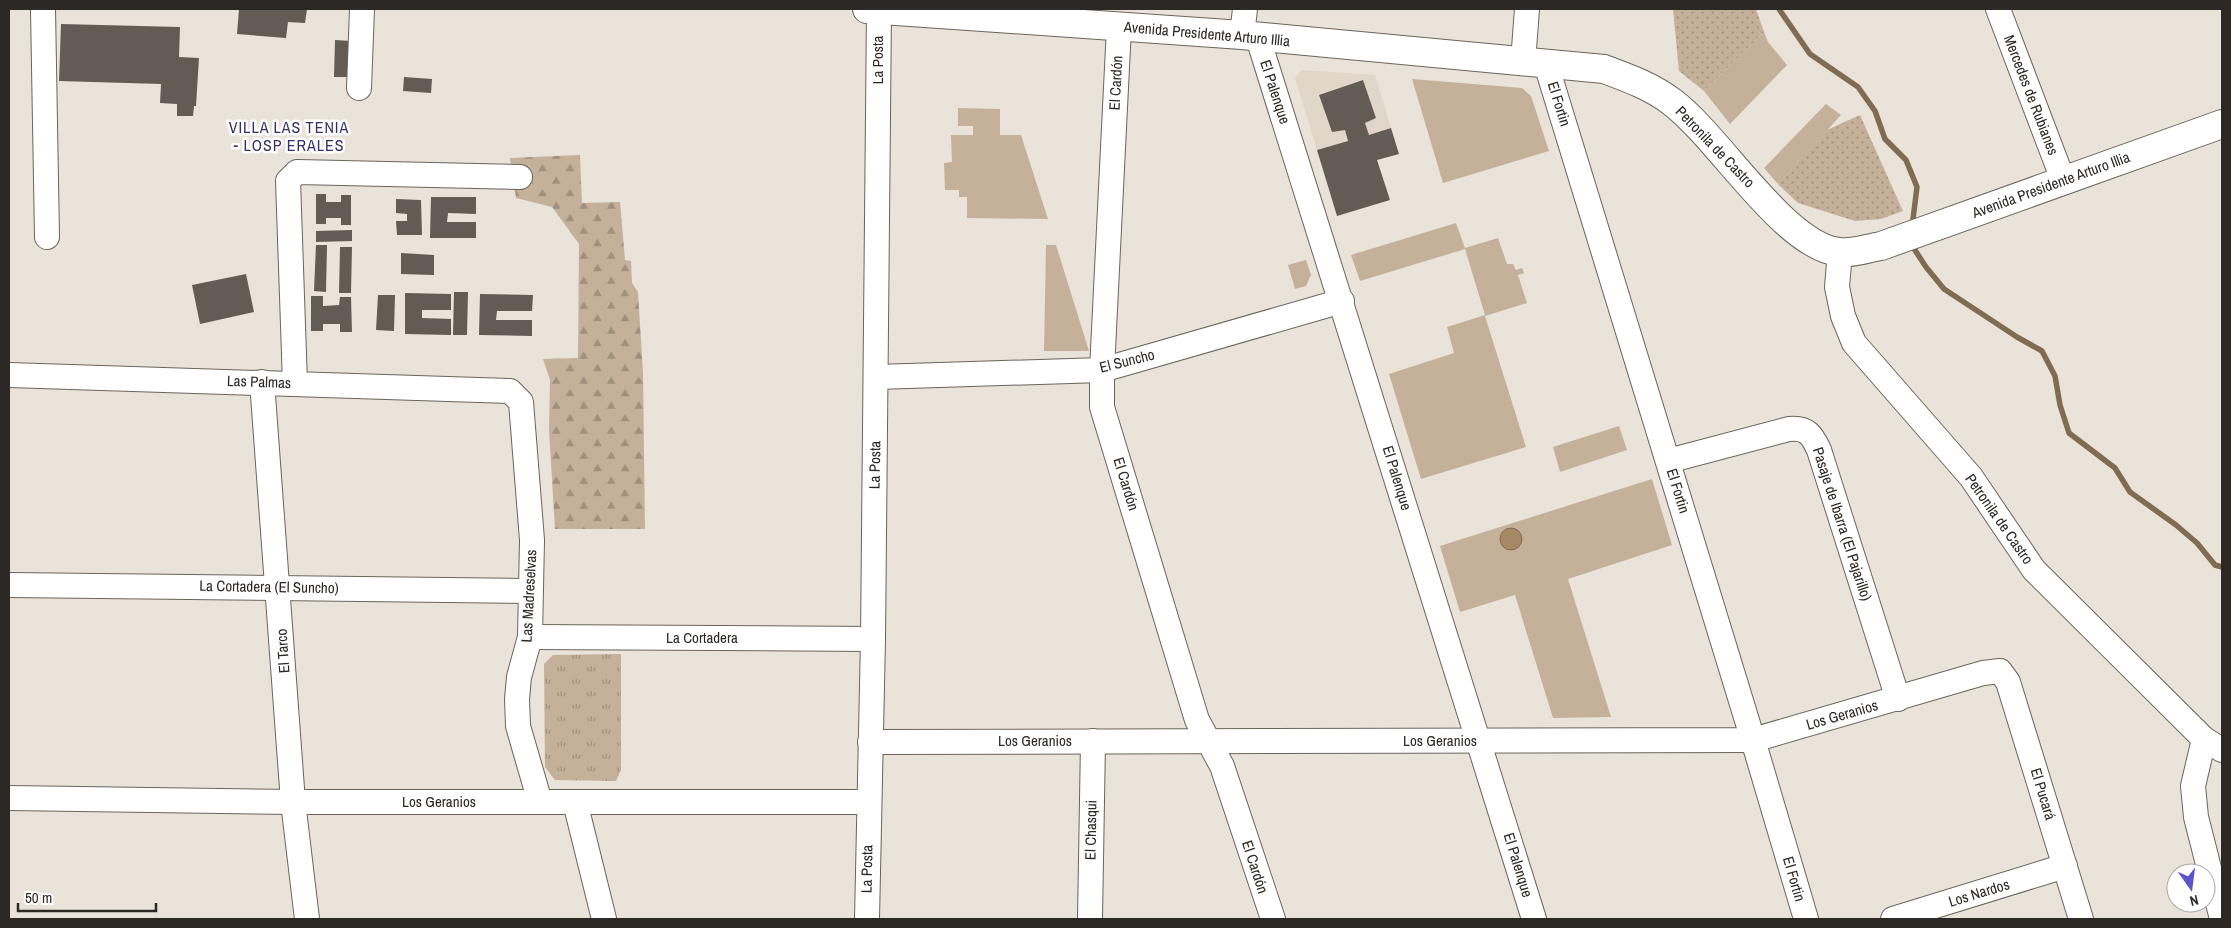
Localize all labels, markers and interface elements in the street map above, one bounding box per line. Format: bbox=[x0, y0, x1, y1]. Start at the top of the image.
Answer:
street label: Avenida Presidente Arturo Illia bbox=[1122, 16, 1291, 51]
street label: Mercedes de Rubianes bbox=[1999, 32, 2064, 158]
street label: La Posta bbox=[867, 36, 888, 84]
street label: El Cardón bbox=[1104, 55, 1127, 111]
street label: El Palenque bbox=[1255, 57, 1296, 127]
street label: El Fortin bbox=[1543, 79, 1576, 129]
street label: Petronila de Castro bbox=[1671, 101, 1760, 192]
district label: VILLA LAS TENIA - LOSP ERALES bbox=[229, 116, 349, 156]
street label: Avenida Presidente Arturo Illia bbox=[1968, 146, 2133, 223]
street label: El Suncho bbox=[1097, 344, 1157, 377]
street label: Las Palmas bbox=[227, 370, 291, 393]
street label: La Posta bbox=[864, 440, 885, 489]
street label: El Palenque bbox=[1378, 443, 1417, 513]
street label: Pasaje de Ibarra (El Pajarillo) bbox=[1808, 444, 1877, 603]
street label: El Cardón bbox=[1108, 455, 1145, 513]
street label: El Fortin bbox=[1662, 466, 1695, 516]
street label: Petronila de Castro bbox=[1960, 469, 2038, 568]
street label: Las Madreselvas bbox=[516, 549, 541, 643]
street label: La Cortadera (El Suncho) bbox=[199, 575, 339, 598]
street label: La Cortadera bbox=[666, 627, 738, 648]
street label: El Tarco bbox=[270, 628, 295, 674]
street label: Los Geranios bbox=[1803, 694, 1880, 735]
street label: Los Geranios bbox=[998, 730, 1072, 751]
street label: Los Geranios bbox=[1403, 730, 1477, 751]
street label: El Pucará bbox=[2026, 765, 2061, 823]
street label: Los Geranios bbox=[402, 791, 476, 812]
street label: El Chasqui bbox=[1079, 800, 1102, 860]
street label: El Palenque bbox=[1499, 830, 1538, 900]
street label: El Cardón bbox=[1237, 838, 1274, 896]
street label: La Posta bbox=[856, 844, 877, 893]
street label: El Fortin bbox=[1778, 854, 1811, 904]
north arrow bbox=[2166, 863, 2216, 913]
street label: Los Nardos bbox=[1946, 873, 2012, 912]
scale bar bbox=[18, 880, 155, 912]
text: 50 m bbox=[25, 887, 52, 908]
text: N bbox=[2188, 891, 2200, 910]

